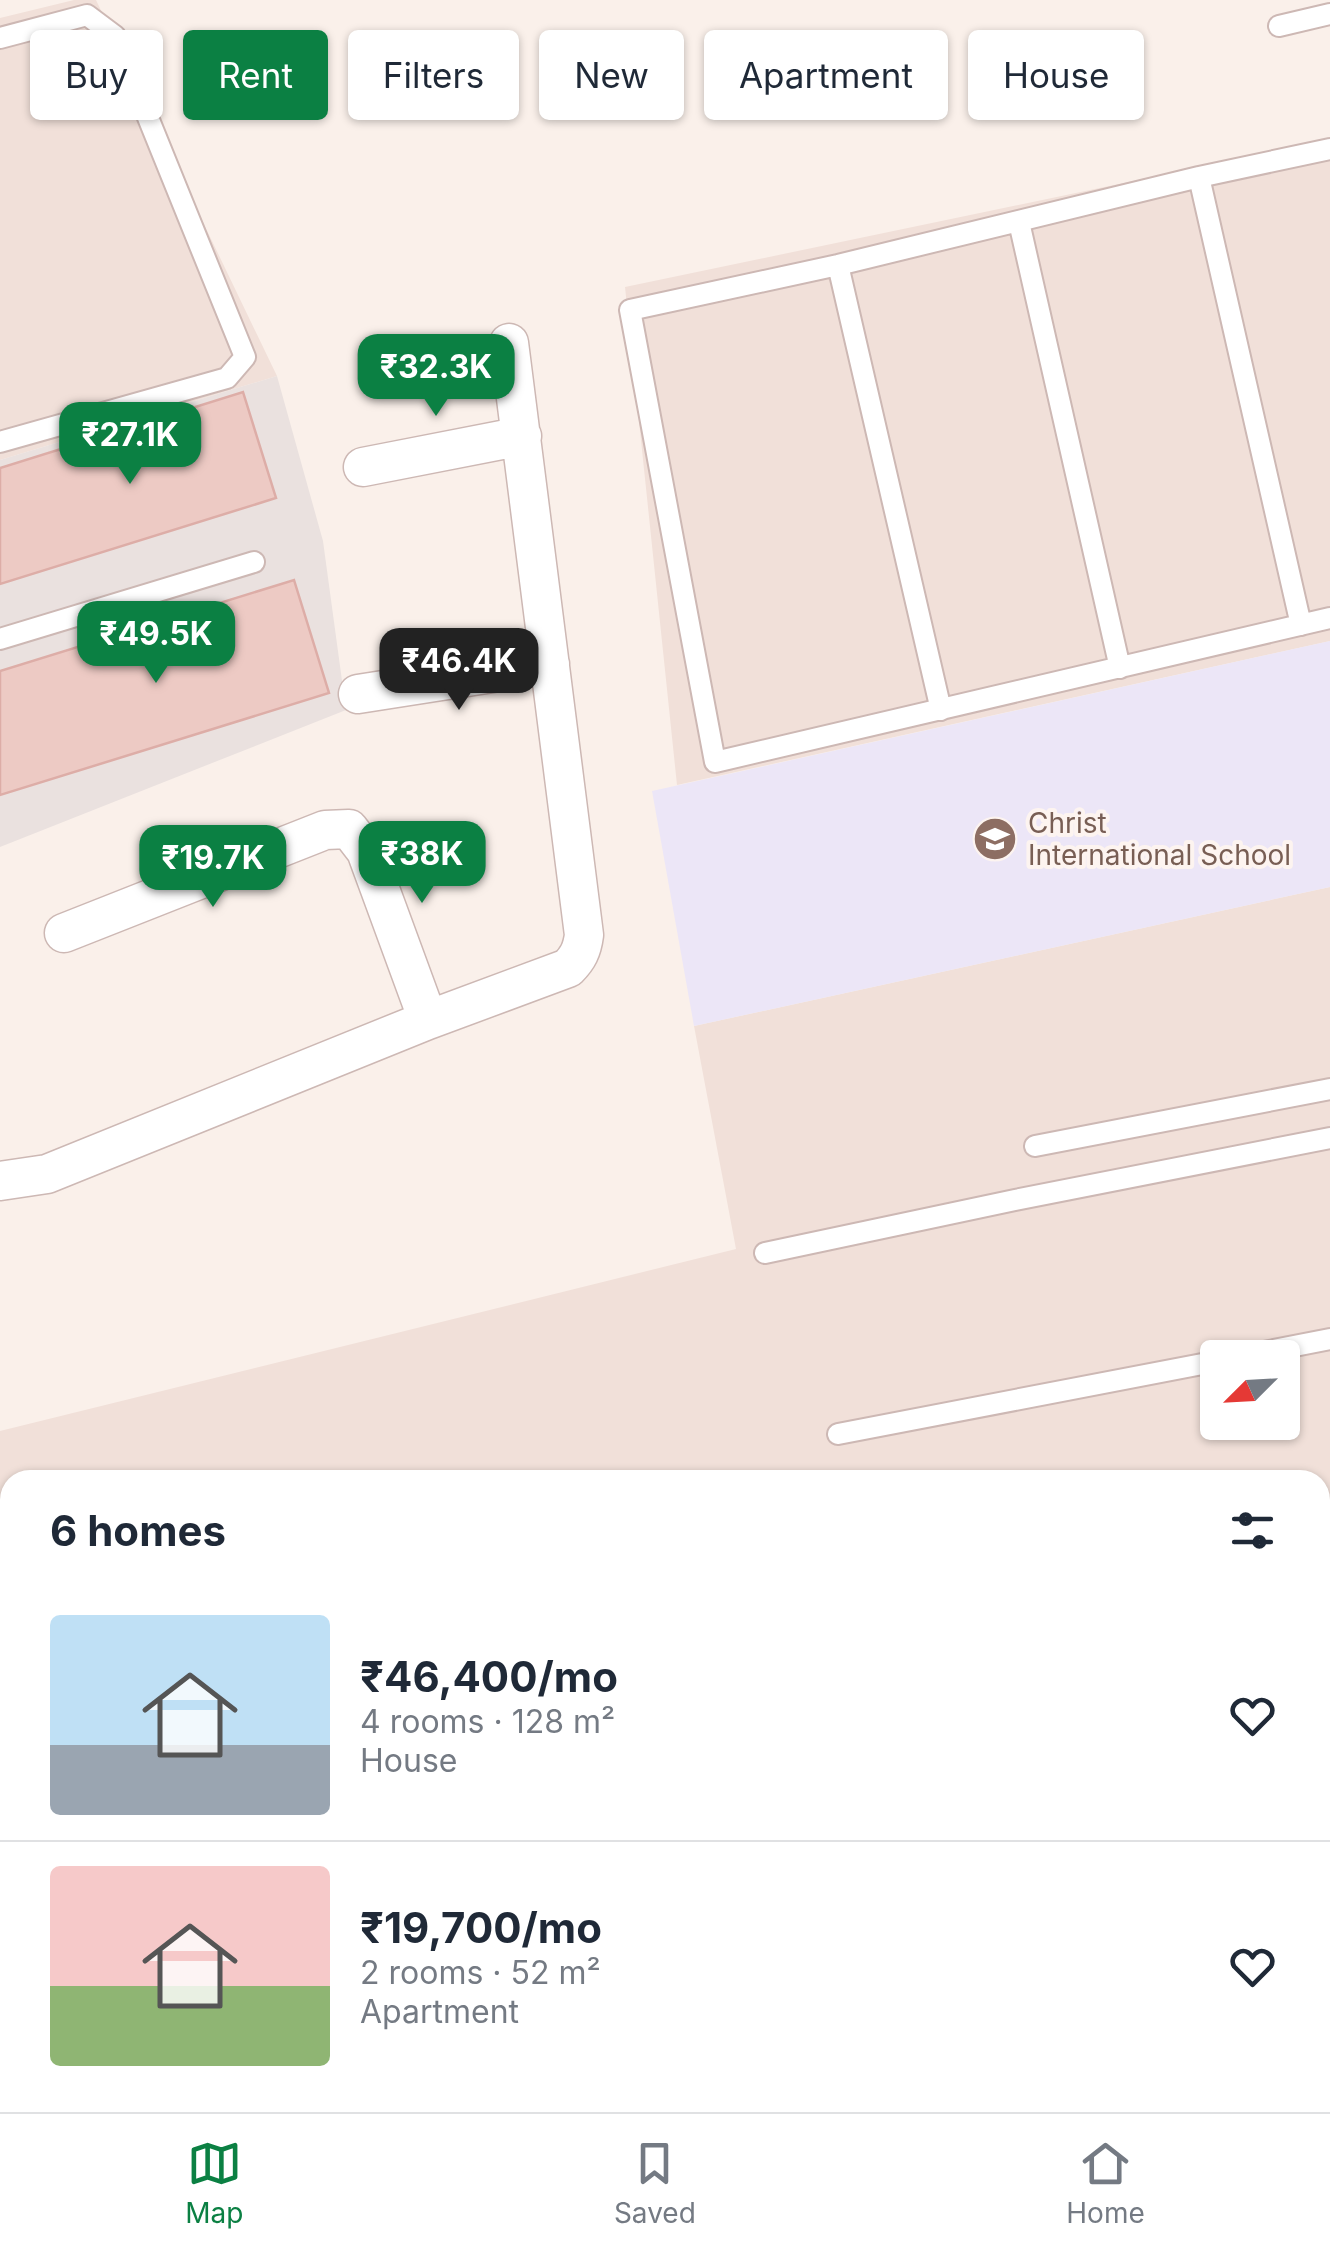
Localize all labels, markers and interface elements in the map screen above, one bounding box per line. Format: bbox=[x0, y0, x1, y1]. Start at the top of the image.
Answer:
chip: Buy bbox=[30, 30, 163, 120]
chip: Rent bbox=[183, 30, 328, 120]
chip: Filters bbox=[348, 30, 519, 120]
chip: New bbox=[539, 30, 684, 120]
chip: Apartment bbox=[704, 30, 948, 120]
chip: House bbox=[968, 30, 1144, 120]
pin: ₹32.3K bbox=[355, 334, 517, 419]
text: ₹32.3K bbox=[380, 347, 492, 386]
pin: ₹27.1K bbox=[49, 402, 211, 487]
text: ₹27.1K bbox=[81, 415, 179, 454]
pin: ₹49.5K bbox=[75, 601, 237, 686]
text: ₹49.5K bbox=[99, 614, 213, 653]
pin: ₹46.4K bbox=[378, 628, 540, 713]
text: ₹46.4K bbox=[401, 641, 517, 680]
place label: Christ International School bbox=[1028, 806, 1291, 872]
school or university icon: Christ International School bbox=[972, 816, 1018, 862]
pin: ₹38K bbox=[363, 821, 481, 906]
pin: ₹19.7K bbox=[132, 825, 294, 910]
text: ₹38K bbox=[381, 834, 463, 873]
text: ₹19.7K bbox=[161, 838, 265, 877]
north arrow bbox=[1200, 1340, 1300, 1440]
map controls bbox=[1200, 1340, 1300, 1440]
icon: filters bbox=[1225, 1503, 1280, 1558]
text: 6 homes bbox=[50, 1505, 226, 1556]
text: ₹46,400/mo bbox=[360, 1651, 618, 1702]
icon: home bbox=[130, 1655, 250, 1775]
icon: heart bbox=[1225, 1688, 1280, 1743]
text: 4 rooms · 128 m² bbox=[360, 1702, 615, 1741]
text: House bbox=[360, 1741, 457, 1780]
text: ₹19,700/mo bbox=[360, 1902, 602, 1953]
icon: home bbox=[130, 1906, 250, 2026]
icon: heart bbox=[1225, 1939, 1280, 1994]
text: 2 rooms · 52 m² bbox=[360, 1953, 601, 1992]
text: Apartment bbox=[360, 1992, 519, 2031]
tab: Map bbox=[185, 2136, 243, 2230]
tab: Saved bbox=[614, 2136, 696, 2230]
tab: Home bbox=[1066, 2136, 1145, 2230]

